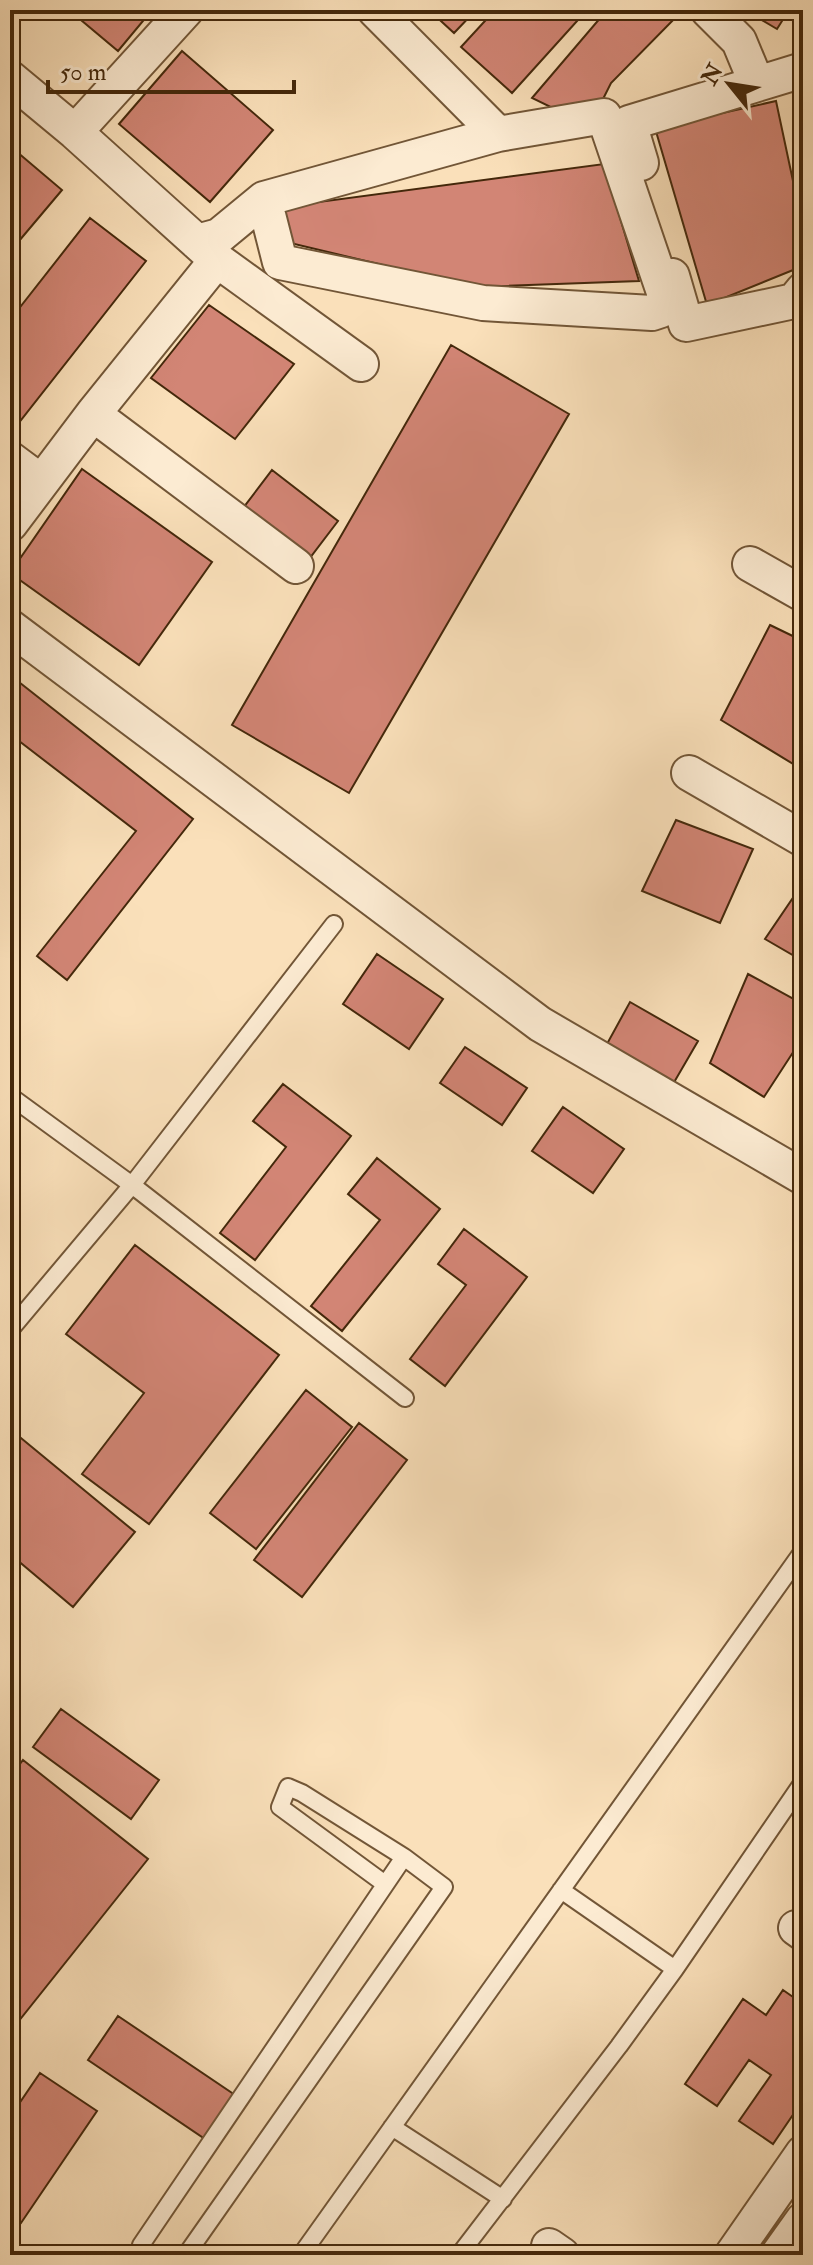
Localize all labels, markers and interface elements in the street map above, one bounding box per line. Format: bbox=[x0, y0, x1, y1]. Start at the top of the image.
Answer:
scale bar bbox=[48, 44, 294, 94]
north arrow bbox=[689, 44, 769, 124]
text: 50 m bbox=[60, 57, 107, 88]
text: N bbox=[695, 59, 730, 91]

